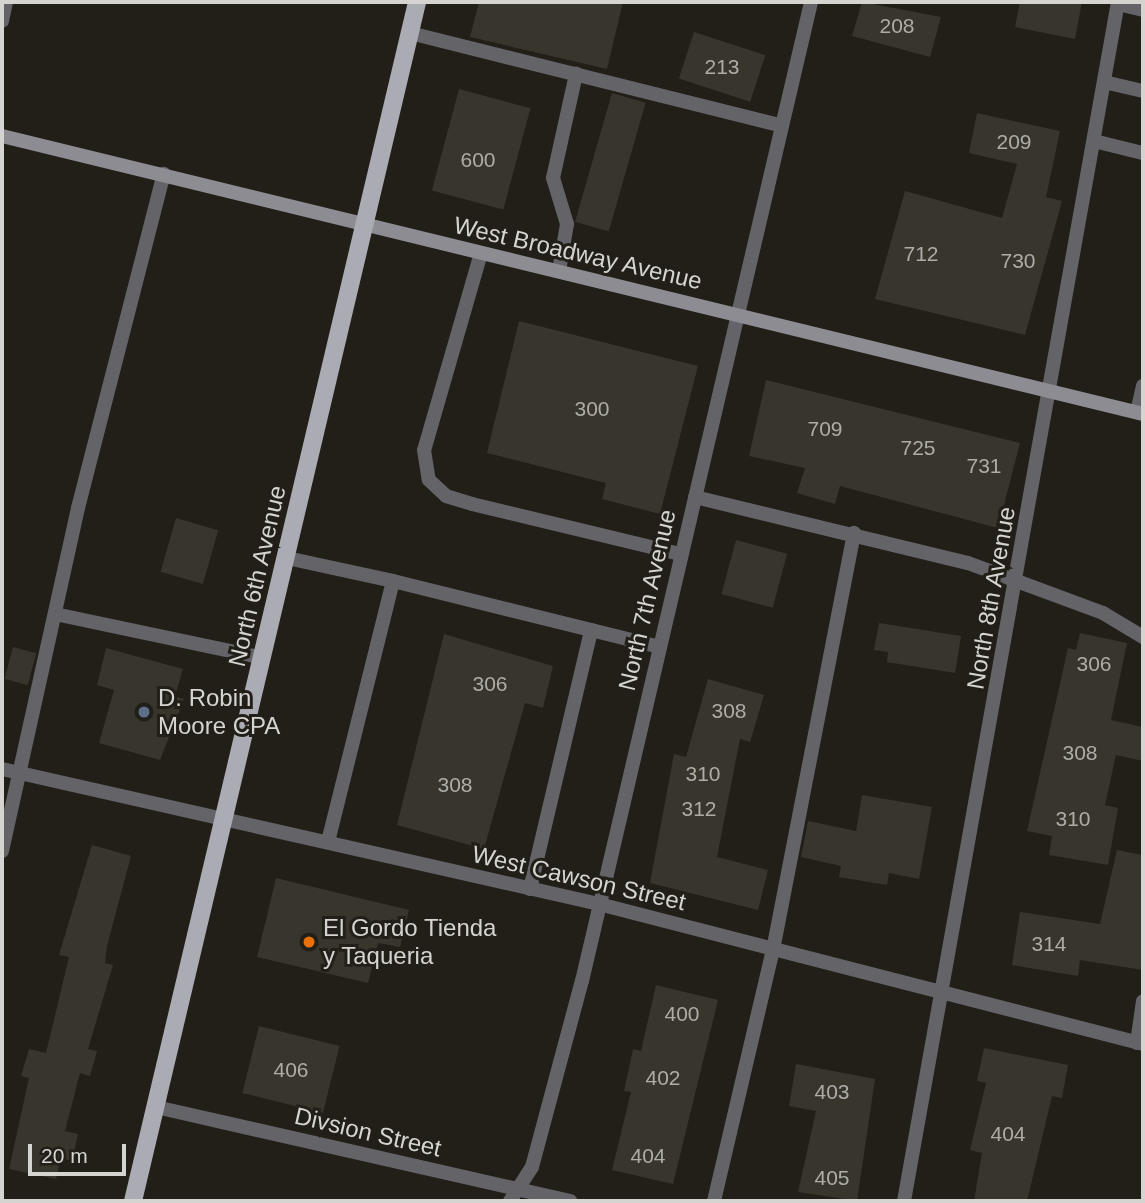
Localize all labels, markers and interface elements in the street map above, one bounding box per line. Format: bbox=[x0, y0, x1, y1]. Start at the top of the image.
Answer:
house number: 208 bbox=[879, 13, 915, 39]
house number: 213 bbox=[704, 54, 740, 80]
house number: 209 bbox=[996, 129, 1032, 155]
house number: 600 bbox=[460, 147, 496, 173]
street label: West Broadway Avenue bbox=[450, 210, 706, 296]
house number: 712 bbox=[903, 241, 939, 267]
house number: 730 bbox=[1000, 248, 1036, 274]
house number: 300 bbox=[574, 396, 610, 422]
house number: 709 bbox=[807, 416, 843, 442]
house number: 725 bbox=[900, 435, 936, 461]
house number: 731 bbox=[966, 453, 1002, 479]
street label: North 6th Avenue bbox=[222, 482, 292, 670]
street label: North 8th Avenue bbox=[961, 504, 1021, 692]
street label: North 7th Avenue bbox=[612, 506, 682, 694]
house number: 306 bbox=[1076, 651, 1112, 677]
house number: 306 bbox=[472, 671, 508, 697]
place label: D. Robin Moore CPA bbox=[158, 684, 280, 740]
house number: 308 bbox=[711, 698, 747, 724]
marker: D. Robin Moore CPA bbox=[136, 704, 152, 720]
house number: 308 bbox=[1062, 740, 1098, 766]
house number: 310 bbox=[685, 761, 721, 787]
house number: 308 bbox=[437, 772, 473, 798]
house number: 312 bbox=[681, 796, 717, 822]
house number: 310 bbox=[1055, 806, 1091, 832]
street label: West Cawson Street bbox=[469, 839, 689, 917]
place label: El Gordo Tienda y Taqueria bbox=[323, 914, 497, 970]
house number: 314 bbox=[1031, 931, 1067, 957]
marker: El Gordo Tienda y Taqueria bbox=[301, 934, 317, 950]
house number: 400 bbox=[664, 1001, 700, 1027]
house number: 406 bbox=[273, 1057, 309, 1083]
house number: 402 bbox=[645, 1065, 681, 1091]
house number: 403 bbox=[814, 1079, 850, 1105]
street label: Divsion Street bbox=[292, 1101, 444, 1163]
house number: 404 bbox=[990, 1121, 1026, 1147]
scale bar bbox=[32, 1130, 130, 1174]
house number: 404 bbox=[630, 1143, 666, 1169]
text: 20 m bbox=[41, 1144, 88, 1167]
house number: 405 bbox=[814, 1165, 850, 1191]

